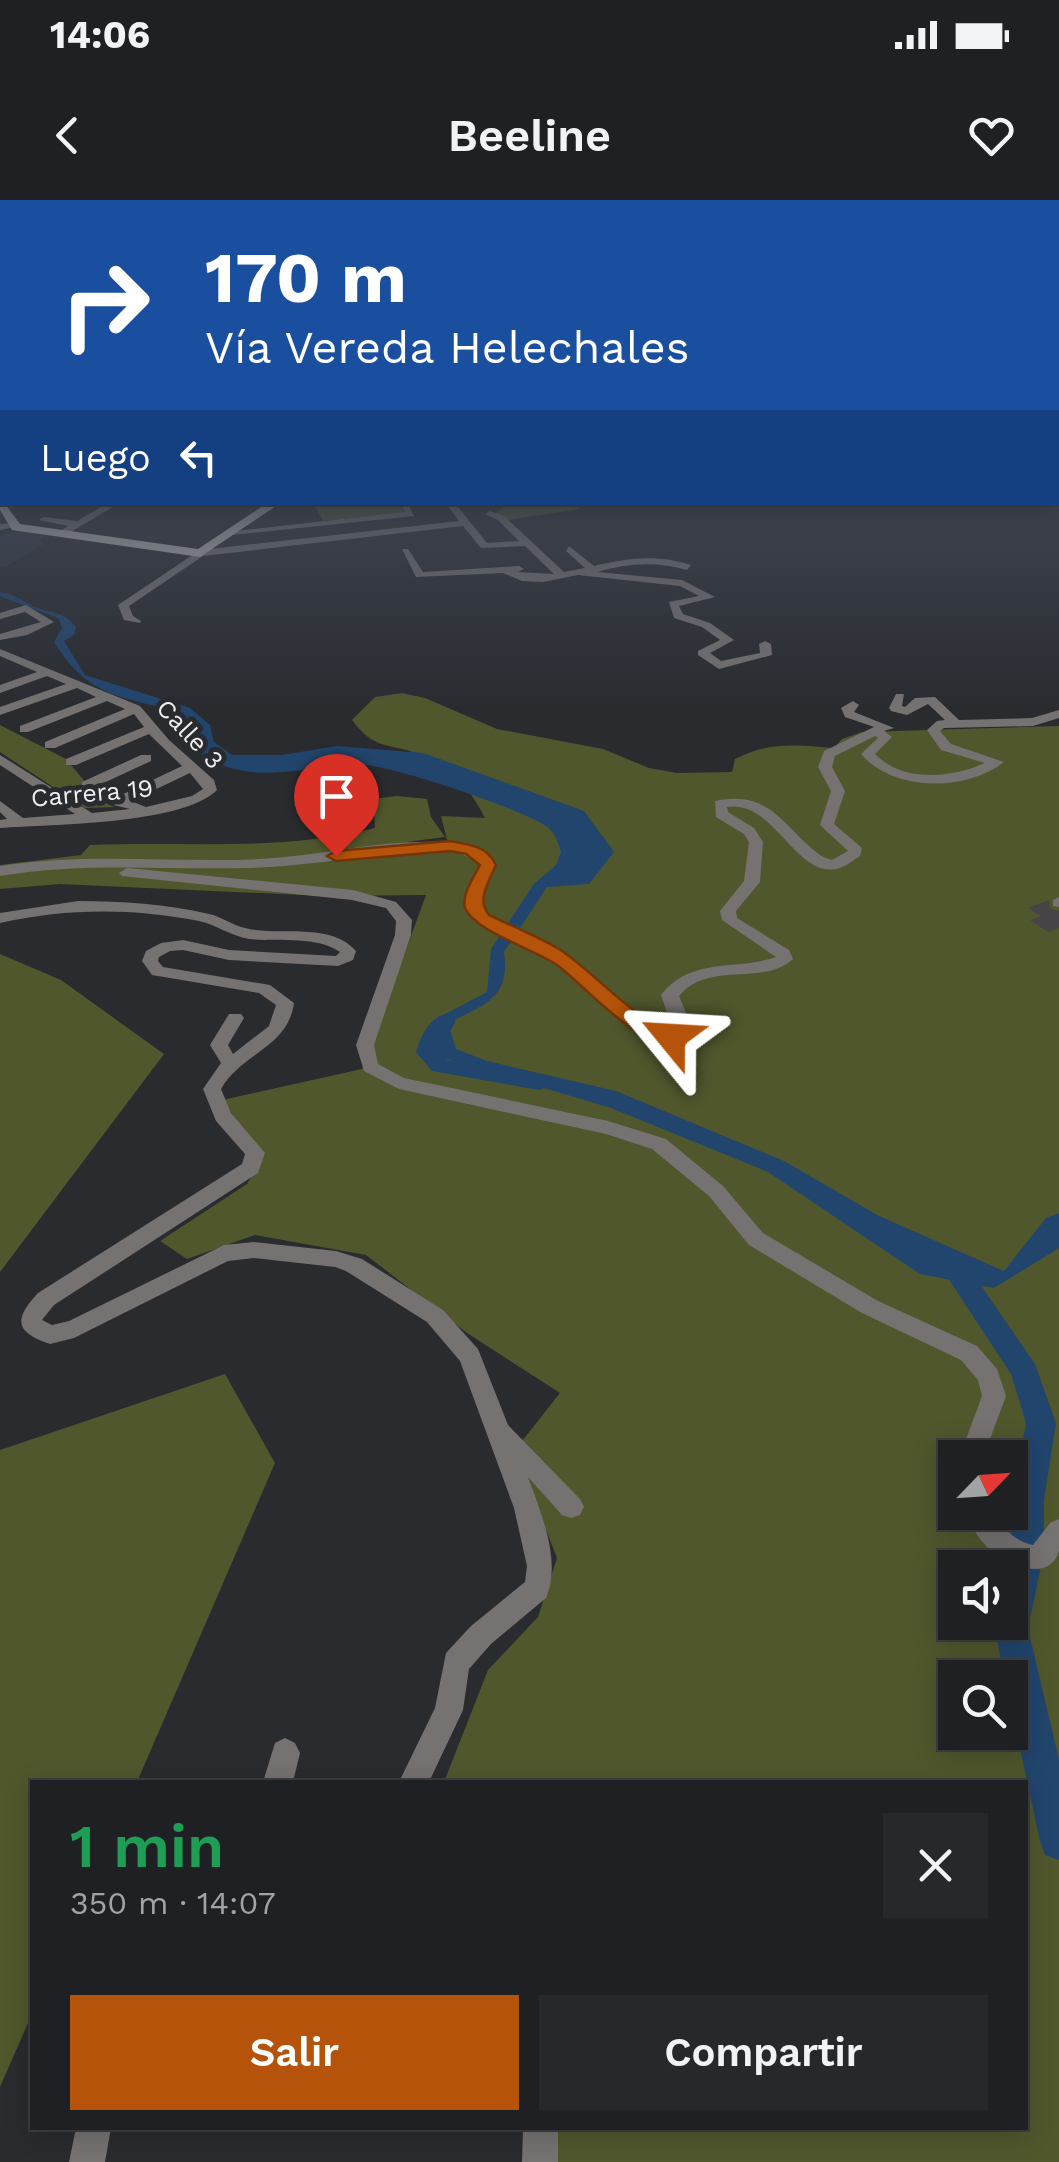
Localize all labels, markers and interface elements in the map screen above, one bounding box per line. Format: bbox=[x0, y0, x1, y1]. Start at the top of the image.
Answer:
text: 14:06 bbox=[50, 13, 150, 57]
icon: back bbox=[40, 108, 95, 163]
icon: heart bbox=[964, 108, 1019, 163]
text: Beeline bbox=[448, 109, 611, 162]
text: 170 m bbox=[205, 237, 407, 319]
icon: right bbox=[40, 240, 170, 370]
text: Vía Vereda Helechales bbox=[205, 321, 689, 374]
icon: left bbox=[171, 430, 226, 485]
text: Luego bbox=[40, 436, 151, 480]
street label: Calle 3 bbox=[151, 693, 229, 775]
pin bbox=[294, 754, 379, 857]
icon: arrive bbox=[309, 769, 364, 824]
street label: Carrera 19 bbox=[30, 773, 154, 813]
position arrow bbox=[619, 985, 723, 1089]
north arrow bbox=[938, 1440, 1028, 1530]
map controls bbox=[938, 1440, 1028, 1750]
button: sound bbox=[938, 1550, 1028, 1640]
button: search bbox=[938, 1660, 1028, 1750]
text: 1 min bbox=[70, 1811, 224, 1882]
button: close bbox=[883, 1813, 988, 1918]
text: 350 m · 14:07 bbox=[70, 1884, 276, 1922]
button: Salir bbox=[70, 1995, 519, 2110]
button: Compartir bbox=[539, 1995, 988, 2110]

